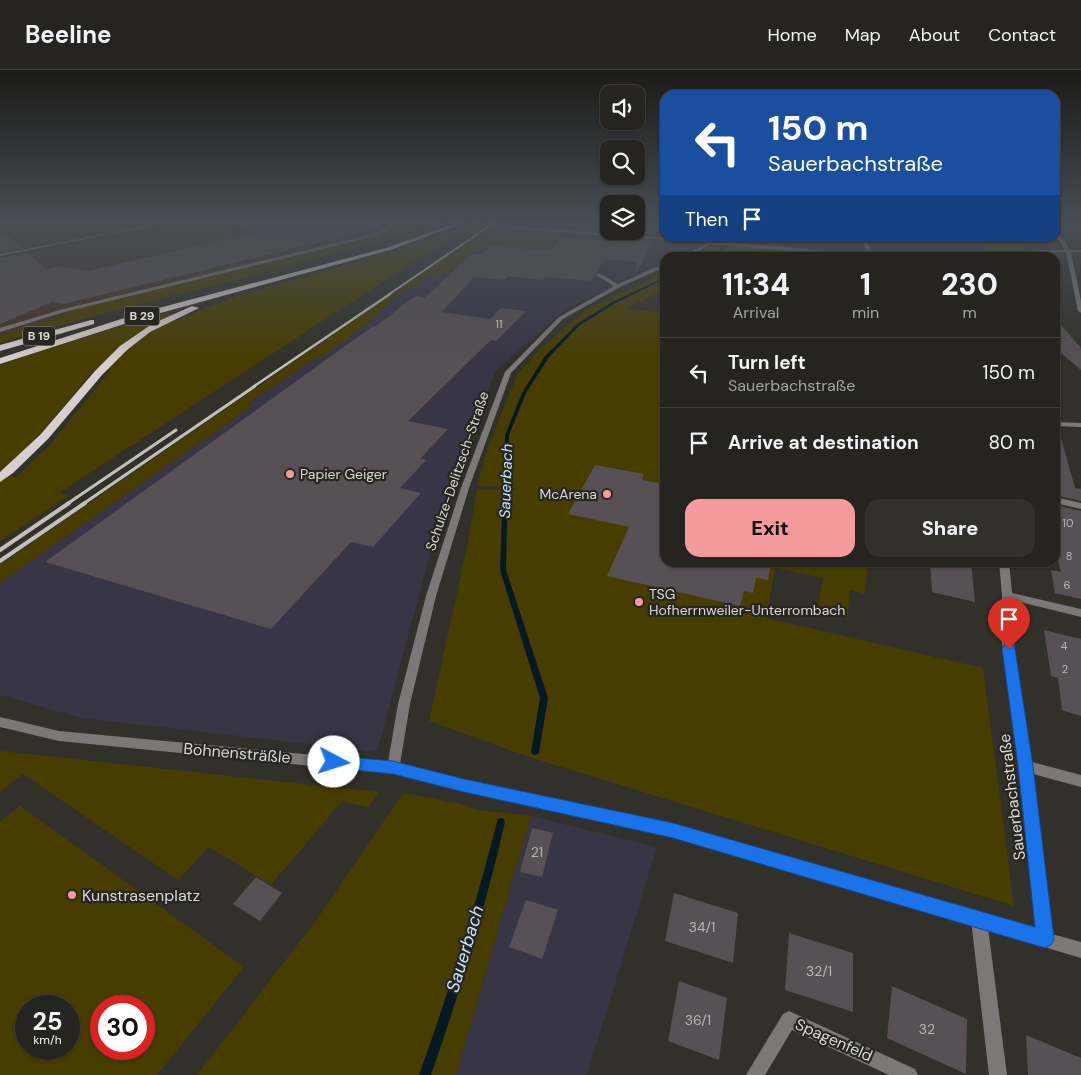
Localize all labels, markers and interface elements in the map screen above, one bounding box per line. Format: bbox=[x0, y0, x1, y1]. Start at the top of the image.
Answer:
text: Beeline bbox=[25, 19, 111, 50]
text: Home bbox=[767, 23, 817, 47]
text: Map bbox=[845, 23, 881, 47]
text: About bbox=[909, 23, 960, 47]
text: Contact bbox=[988, 23, 1056, 47]
map controls bbox=[600, 85, 645, 240]
button: sound bbox=[600, 85, 645, 130]
text: 150 m bbox=[768, 105, 868, 151]
icon: left bbox=[685, 110, 750, 175]
button: search bbox=[600, 140, 645, 185]
text: Sauerbachstraße bbox=[768, 149, 943, 178]
button: layers bbox=[600, 195, 645, 240]
icon: arrive bbox=[738, 205, 766, 233]
text: Then bbox=[685, 207, 728, 232]
text: 11:34 bbox=[722, 265, 790, 304]
text: 1 bbox=[860, 265, 871, 304]
text: 230 bbox=[941, 265, 998, 304]
text: Arrival bbox=[733, 302, 779, 323]
text: min bbox=[852, 302, 879, 323]
text: m bbox=[962, 302, 977, 323]
road number: B 29 bbox=[124, 307, 160, 326]
house number: 11 bbox=[496, 317, 502, 331]
road number: B 19 bbox=[23, 326, 55, 346]
text: Turn left bbox=[728, 350, 806, 375]
icon: left bbox=[685, 359, 713, 387]
text: 150 m bbox=[983, 360, 1035, 385]
text: Sauerbachstraße bbox=[728, 375, 855, 396]
street label: Schulze-Delitzsch-Straße bbox=[421, 389, 493, 553]
icon: arrive bbox=[685, 429, 713, 457]
text: Arrive at destination bbox=[728, 430, 919, 455]
text: 80 m bbox=[988, 430, 1035, 455]
water label: Sauerbach bbox=[495, 443, 517, 519]
place label: Papier Geiger bbox=[300, 465, 387, 483]
marker: Papier Geiger bbox=[284, 468, 296, 480]
place label: McArena bbox=[539, 485, 597, 503]
marker: McArena bbox=[601, 488, 613, 500]
button: Exit bbox=[685, 499, 855, 557]
button: Share bbox=[865, 499, 1035, 557]
house number: 10 bbox=[1063, 516, 1073, 530]
house number: 8 bbox=[1066, 549, 1072, 563]
house number: 6 bbox=[1064, 578, 1071, 592]
place label: TSG Hofherrnweiler-Unterrombach bbox=[649, 585, 845, 619]
marker: TSG Hofherrnweiler-Unterrombach bbox=[633, 596, 645, 608]
pin bbox=[988, 598, 1030, 649]
icon: arrive bbox=[995, 605, 1023, 633]
house number: 4 bbox=[1061, 639, 1068, 653]
house number: 2 bbox=[1062, 662, 1068, 676]
street label: Sauerbachstraße bbox=[994, 733, 1030, 861]
position arrow bbox=[307, 735, 359, 787]
street label: Bohnensträßle bbox=[183, 738, 291, 768]
house number: 21 bbox=[531, 843, 543, 861]
place label: Kunstrasenplatz bbox=[82, 885, 200, 906]
marker: Kunstrasenplatz bbox=[66, 889, 78, 901]
water label: Sauerbach bbox=[440, 903, 490, 995]
house number: 34/1 bbox=[689, 918, 715, 936]
house number: 32/1 bbox=[806, 962, 832, 980]
speed limit sign: 30 bbox=[90, 995, 155, 1060]
text: 25 bbox=[33, 1005, 62, 1038]
house number: 36/1 bbox=[685, 1011, 711, 1029]
street label: Spagenfeld bbox=[792, 1014, 876, 1066]
house number: 32 bbox=[919, 1020, 935, 1038]
text: km/h bbox=[33, 1032, 62, 1048]

